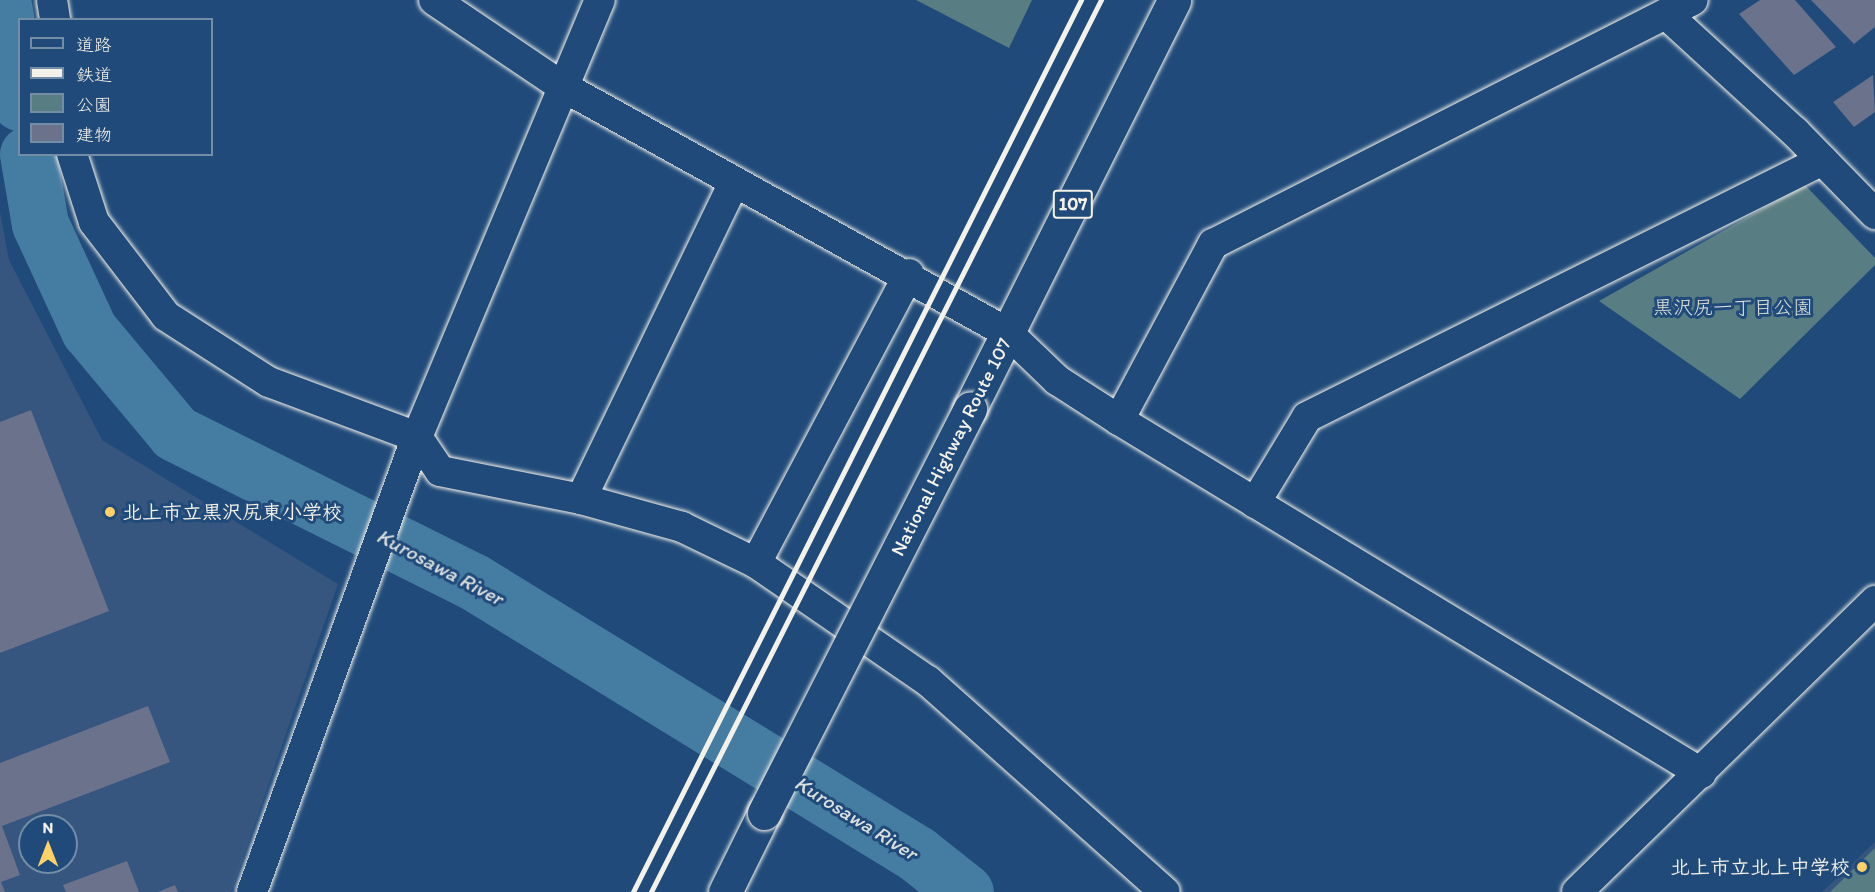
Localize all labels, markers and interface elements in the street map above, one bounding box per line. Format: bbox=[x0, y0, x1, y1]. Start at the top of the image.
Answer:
legend bbox=[18, 18, 213, 156]
text: 道路 bbox=[76, 34, 112, 56]
text: 鉄道 bbox=[76, 64, 112, 86]
text: 公園 bbox=[76, 94, 112, 116]
text: 建物 bbox=[76, 124, 112, 146]
road number: 107 bbox=[1052, 189, 1094, 219]
park label: 黒沢尻一丁目公園 bbox=[1653, 295, 1813, 319]
street label: National Highway Route 107 bbox=[886, 334, 1016, 560]
place label: 北上市立黒沢尻東小学校 bbox=[122, 500, 342, 524]
marker: 北上市立黒沢尻東小学校 bbox=[103, 505, 117, 519]
water label: Kurosawa River bbox=[372, 523, 508, 611]
water label: Kurosawa River bbox=[790, 770, 922, 866]
north arrow bbox=[18, 814, 78, 874]
text: N bbox=[43, 818, 53, 837]
place label: 北上市立北上中学校 bbox=[1670, 855, 1850, 879]
marker: 北上市立北上中学校 bbox=[1855, 860, 1869, 874]

